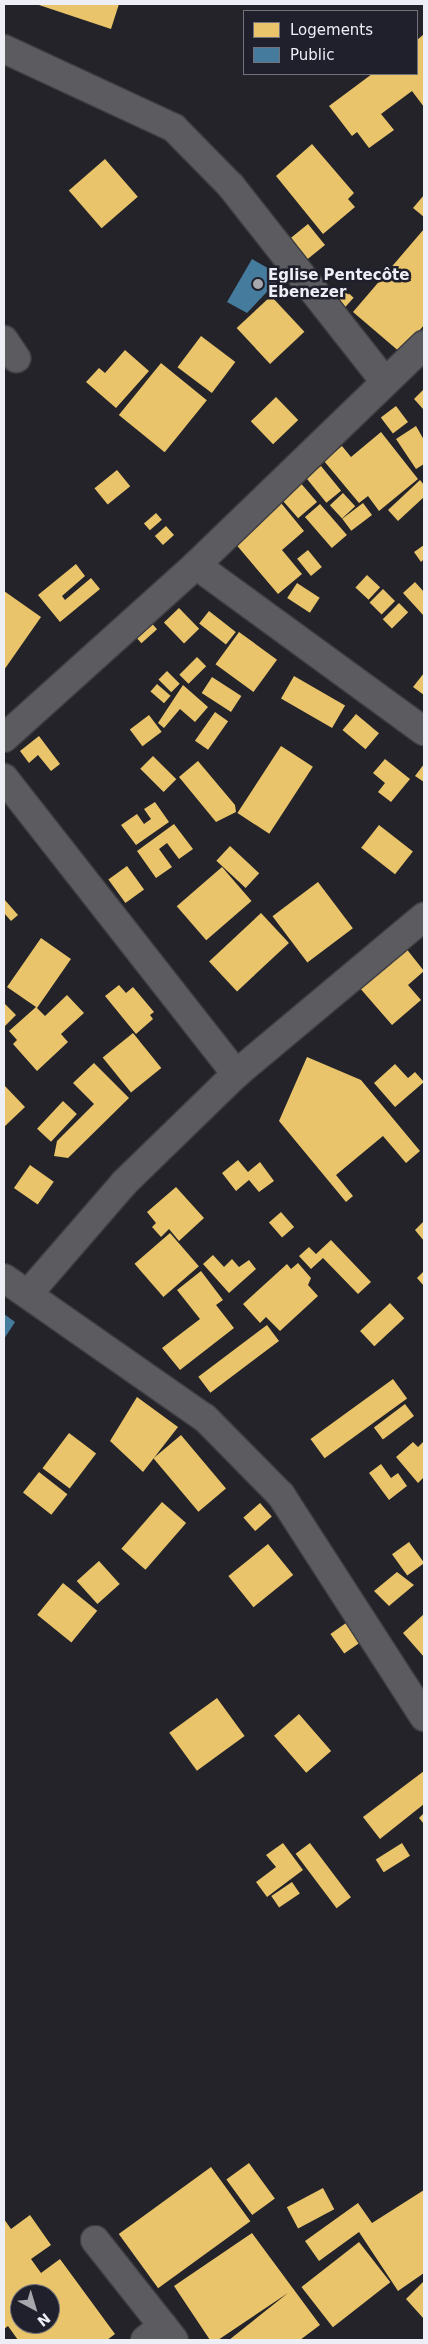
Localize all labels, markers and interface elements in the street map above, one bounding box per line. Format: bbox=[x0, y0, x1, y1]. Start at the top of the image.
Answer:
legend bbox=[243, 10, 418, 75]
text: Logements bbox=[290, 21, 373, 39]
text: Public bbox=[290, 46, 334, 64]
place label: Eglise Pentecôte Ebenezer bbox=[268, 266, 409, 301]
marker: Eglise Pentecôte Ebenezer bbox=[252, 278, 264, 290]
north arrow bbox=[10, 2284, 60, 2334]
text: N bbox=[34, 2310, 53, 2330]

